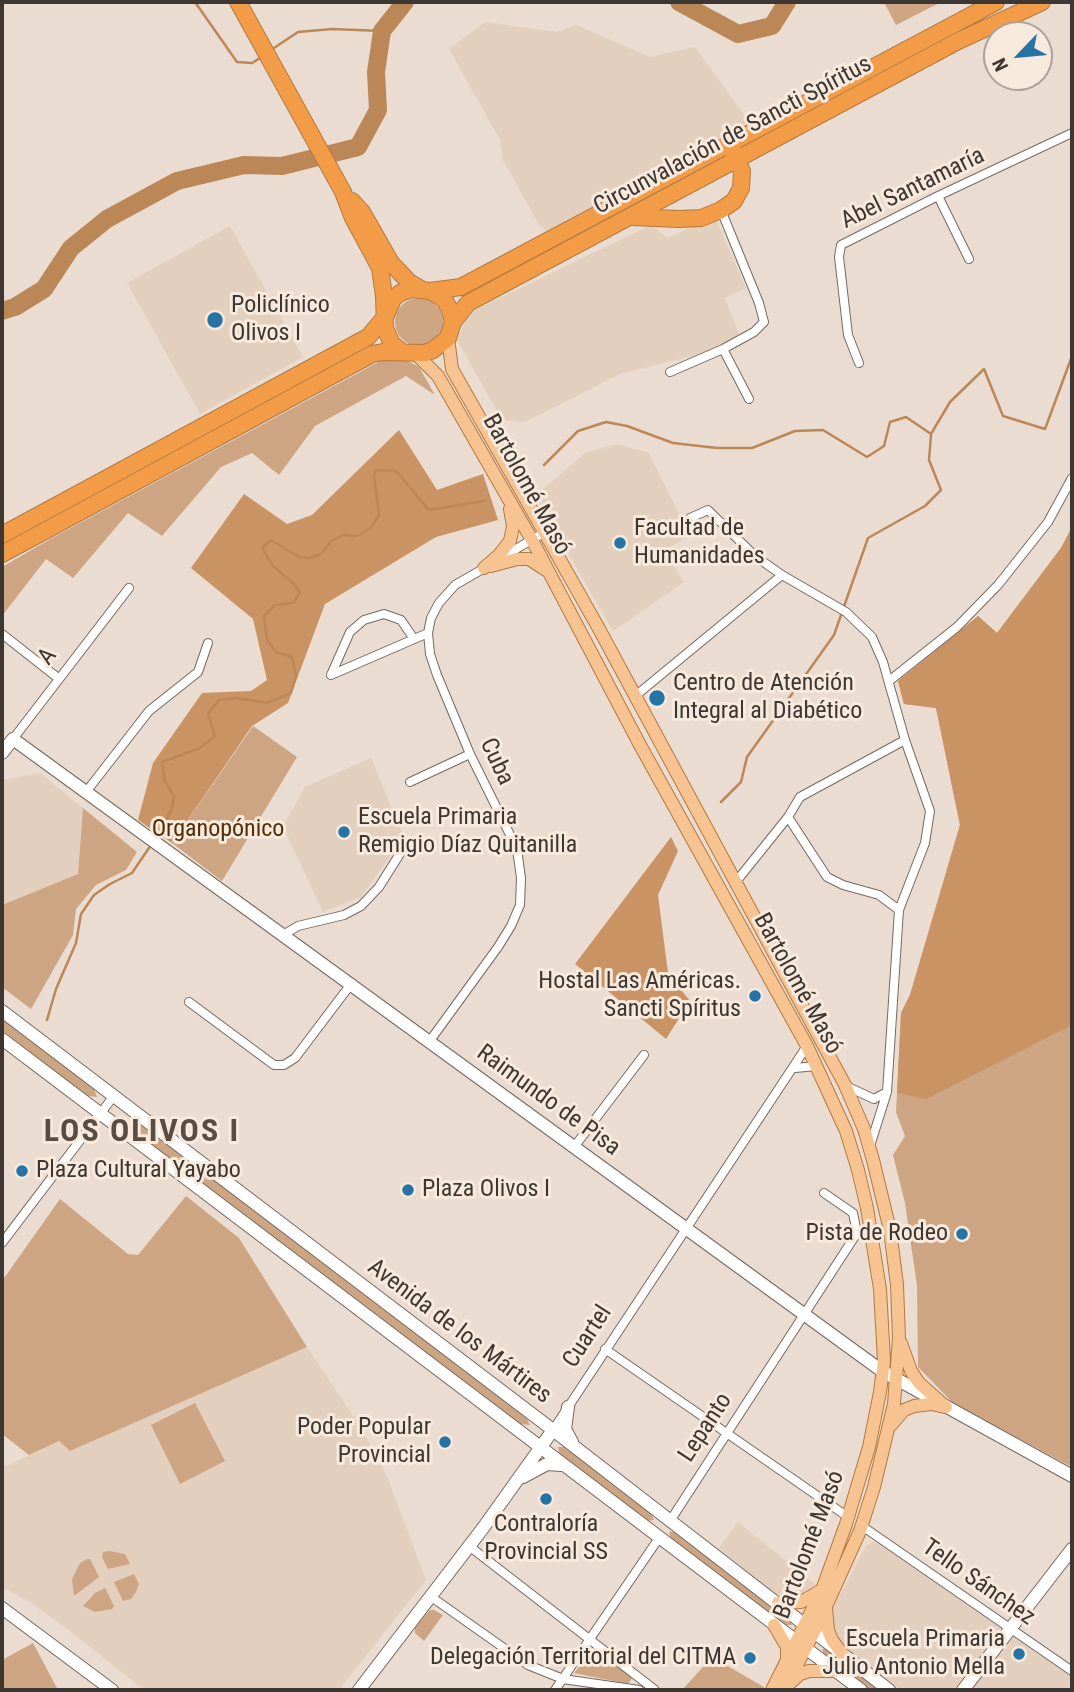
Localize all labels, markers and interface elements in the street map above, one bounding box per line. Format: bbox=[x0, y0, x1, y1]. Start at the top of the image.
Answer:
north arrow bbox=[983, 21, 1053, 91]
street label: Circunvalación de Sancti Spíritus bbox=[589, 50, 877, 222]
text: N bbox=[988, 54, 1013, 75]
street label: Abel Santamaría bbox=[837, 142, 989, 236]
place label: Policlínico Olivos I bbox=[231, 292, 330, 348]
marker: Policlínico Olivos I bbox=[205, 310, 225, 330]
street label: Bartolomé Masó bbox=[475, 410, 577, 560]
place label: Facultad de Humanidades bbox=[634, 515, 765, 571]
marker: Facultad de Humanidades bbox=[612, 535, 628, 551]
street label: A bbox=[32, 643, 64, 671]
place label: Centro de Atención Integral al Diabético bbox=[673, 670, 862, 726]
marker: Centro de Atención Integral al Diabético bbox=[647, 688, 667, 708]
street label: Cuba bbox=[473, 734, 519, 790]
place label: Escuela Primaria Remigio Díaz Quitanilla bbox=[358, 804, 577, 860]
park label: Organopónico bbox=[152, 816, 284, 844]
marker: Escuela Primaria Remigio Díaz Quitanilla bbox=[336, 824, 352, 840]
street label: Bartolomé Masó bbox=[746, 909, 848, 1059]
place label: Hostal Las Américas. Sancti Spíritus bbox=[538, 968, 741, 1024]
marker: Hostal Las Américas. Sancti Spíritus bbox=[747, 988, 763, 1004]
street label: Raimundo de Pisa bbox=[471, 1039, 625, 1163]
district label: LOS OLIVOS I bbox=[45, 1114, 239, 1152]
place label: Plaza Cultural Yayabo bbox=[36, 1157, 241, 1185]
marker: Plaza Cultural Yayabo bbox=[14, 1163, 30, 1179]
place label: Plaza Olivos I bbox=[422, 1176, 550, 1204]
marker: Plaza Olivos I bbox=[400, 1182, 416, 1198]
place label: Pista de Rodeo bbox=[805, 1220, 948, 1248]
marker: Pista de Rodeo bbox=[954, 1226, 970, 1242]
street label: Avenida de los Mártires bbox=[361, 1253, 557, 1411]
street label: Cuartel bbox=[557, 1300, 619, 1374]
street label: Lepanto bbox=[673, 1388, 739, 1468]
place label: Poder Popular Provincial bbox=[297, 1414, 431, 1470]
marker: Poder Popular Provincial bbox=[437, 1434, 453, 1450]
street label: Bartolomé Masó bbox=[769, 1467, 851, 1623]
marker: Contraloría Provincial SS bbox=[538, 1491, 554, 1507]
place label: Contraloría Provincial SS bbox=[484, 1511, 608, 1567]
street label: Tello Sánchez bbox=[916, 1534, 1040, 1632]
place label: Escuela Primaria Julio Antonio Mella bbox=[822, 1626, 1005, 1682]
place label: Delegación Territorial del CITMA bbox=[430, 1644, 736, 1672]
marker: Escuela Primaria Julio Antonio Mella bbox=[1011, 1646, 1027, 1662]
marker: Delegación Territorial del CITMA bbox=[742, 1650, 758, 1666]

